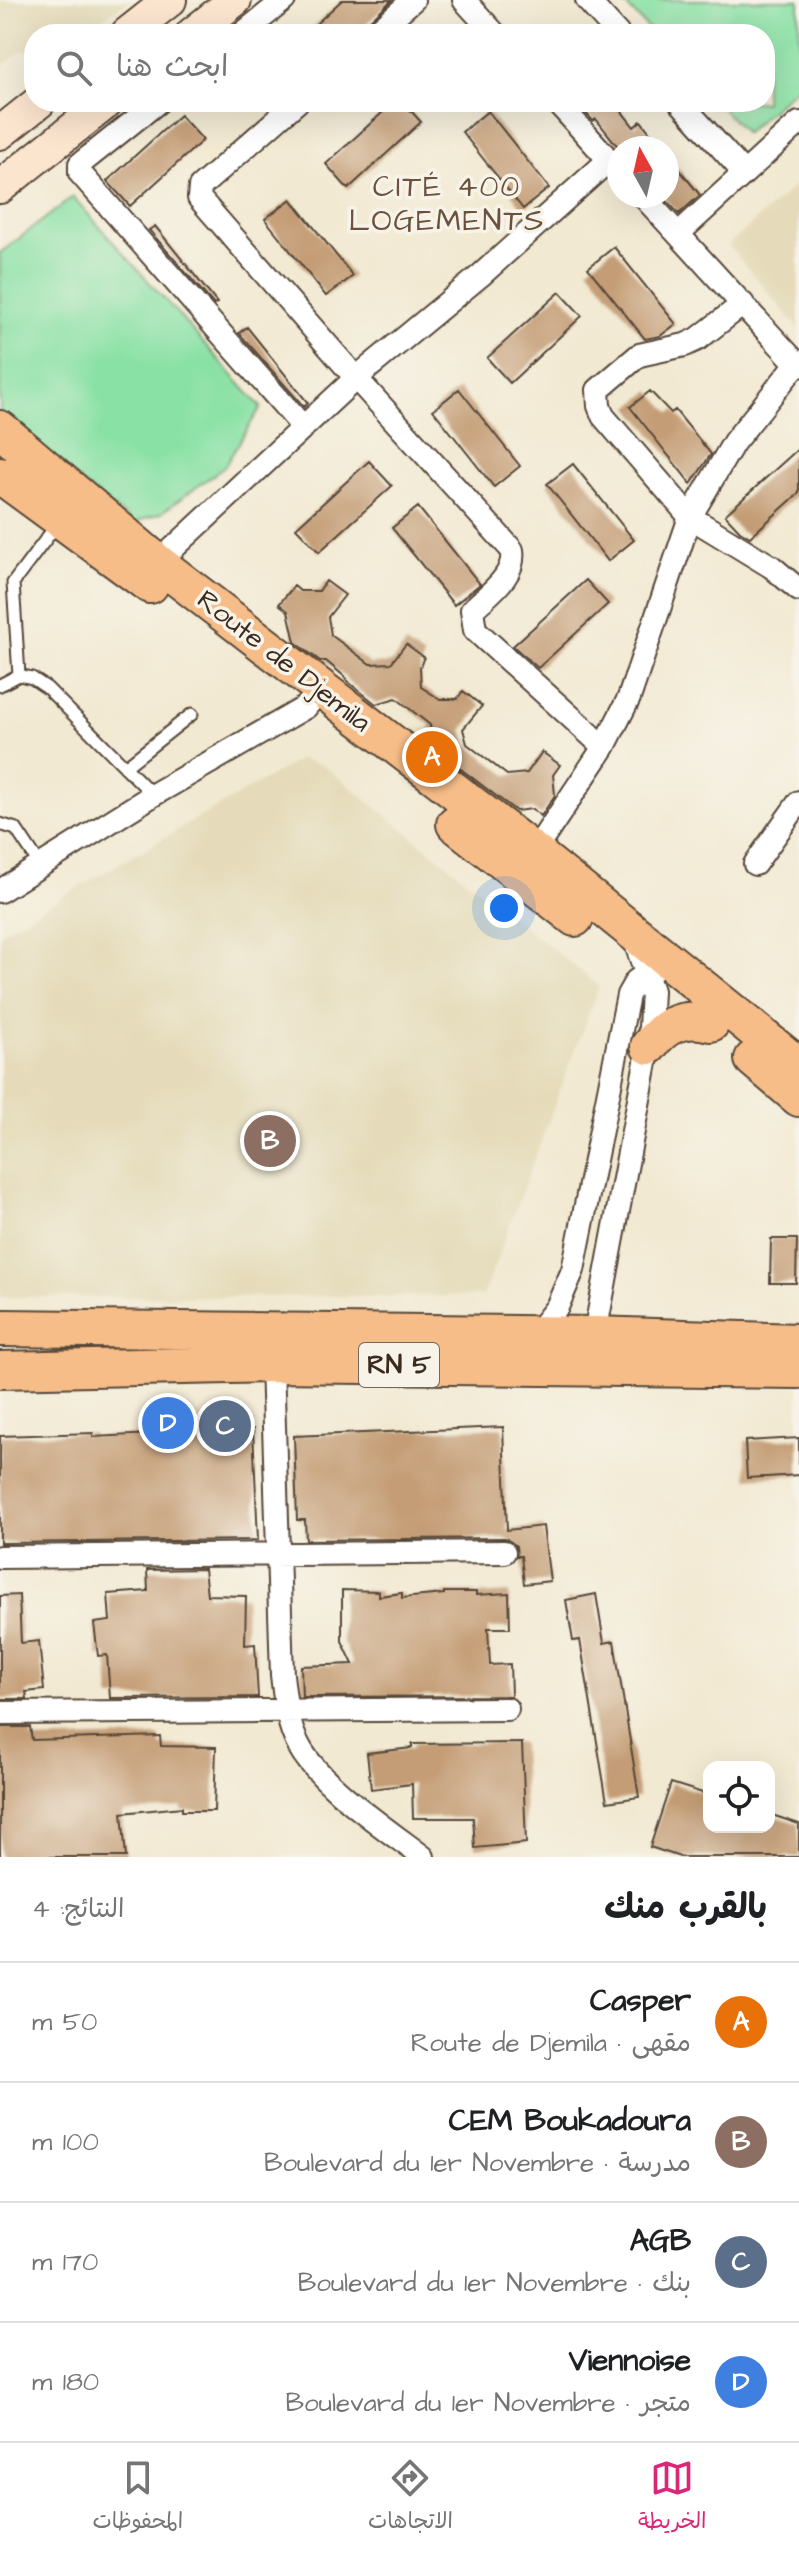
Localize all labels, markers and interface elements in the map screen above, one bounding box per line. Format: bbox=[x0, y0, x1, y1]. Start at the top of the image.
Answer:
search box bbox=[24, 24, 775, 112]
icon: search bbox=[52, 46, 96, 90]
text: ابحث هنا bbox=[116, 46, 228, 88]
north arrow bbox=[607, 136, 679, 208]
district label: CITÉ 400 LOGEMENTS bbox=[349, 166, 545, 242]
street label: Route de Djemila bbox=[189, 581, 379, 741]
pin: A bbox=[406, 727, 458, 787]
your location bbox=[484, 888, 524, 928]
pin: B bbox=[244, 1111, 296, 1171]
road number: RN 5 bbox=[359, 1343, 439, 1387]
pin: D bbox=[142, 1393, 194, 1453]
pin: C bbox=[199, 1396, 251, 1456]
map controls bbox=[703, 1761, 775, 1833]
button: locate bbox=[703, 1761, 775, 1833]
text: بالقرب منك bbox=[604, 1884, 767, 1932]
text: النتائج: 4 bbox=[32, 1891, 124, 1927]
text: Casper bbox=[590, 1980, 691, 2022]
text: 50 m bbox=[32, 2004, 97, 2040]
text: A bbox=[733, 2004, 749, 2040]
text: مقهى · Route de Djemila bbox=[411, 2025, 691, 2061]
text: CEM Boukadoura bbox=[449, 2100, 691, 2142]
text: 100 m bbox=[32, 2124, 99, 2160]
text: B bbox=[732, 2124, 750, 2160]
text: مدرسة · Boulevard du 1er Novembre bbox=[264, 2145, 691, 2181]
text: AGB bbox=[630, 2220, 691, 2262]
text: 170 m bbox=[32, 2244, 98, 2280]
text: C bbox=[732, 2244, 750, 2280]
text: بنك · Boulevard du 1er Novembre bbox=[298, 2265, 691, 2301]
text: Viennoise bbox=[569, 2340, 691, 2382]
text: 180 m bbox=[32, 2364, 99, 2400]
text: D bbox=[733, 2364, 749, 2400]
text: متجر · Boulevard du 1er Novembre bbox=[286, 2385, 691, 2421]
tab: المحفوظات bbox=[92, 2456, 183, 2540]
tab: الاتجاهات bbox=[368, 2456, 453, 2540]
tab: الخريطة bbox=[638, 2456, 707, 2540]

